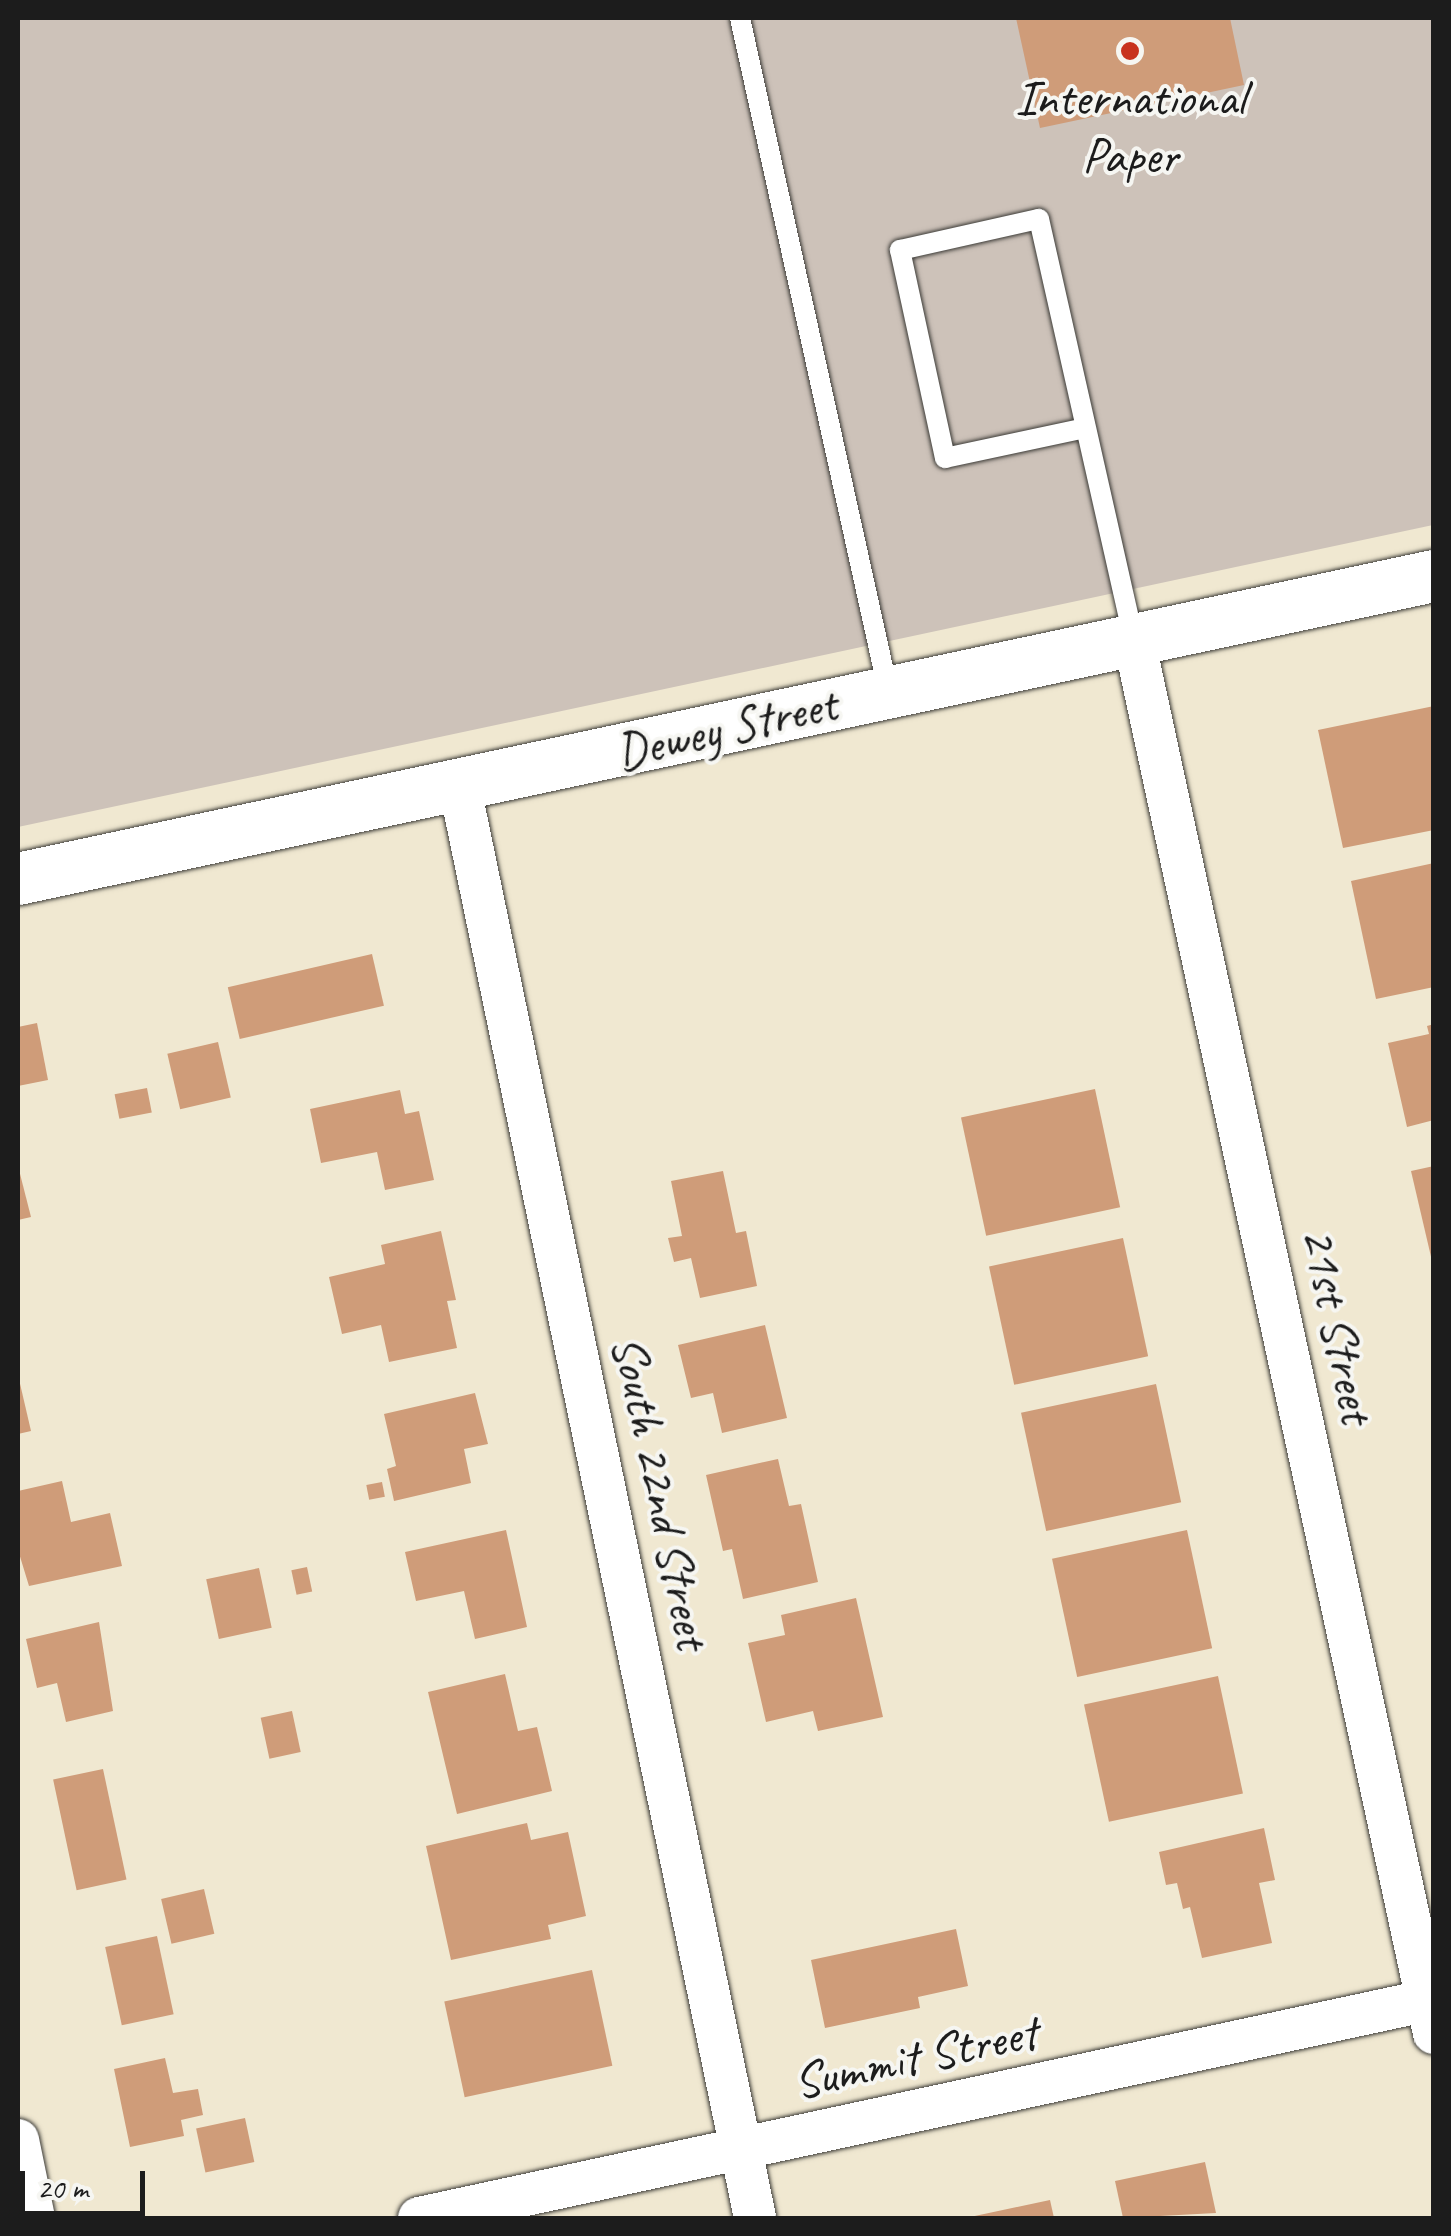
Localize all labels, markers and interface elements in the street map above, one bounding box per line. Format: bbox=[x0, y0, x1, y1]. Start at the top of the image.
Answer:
marker: International Paper bbox=[1119, 40, 1141, 62]
place label: International Paper bbox=[1015, 67, 1245, 184]
street label: Dewey Street bbox=[609, 673, 843, 783]
street label: 21st Street bbox=[1288, 1221, 1388, 1429]
street label: South 22nd Street bbox=[598, 1330, 724, 1654]
street label: Summit Street bbox=[788, 2002, 1042, 2112]
scale bar bbox=[25, 2151, 150, 2213]
text: 20 m bbox=[37, 2169, 88, 2207]

